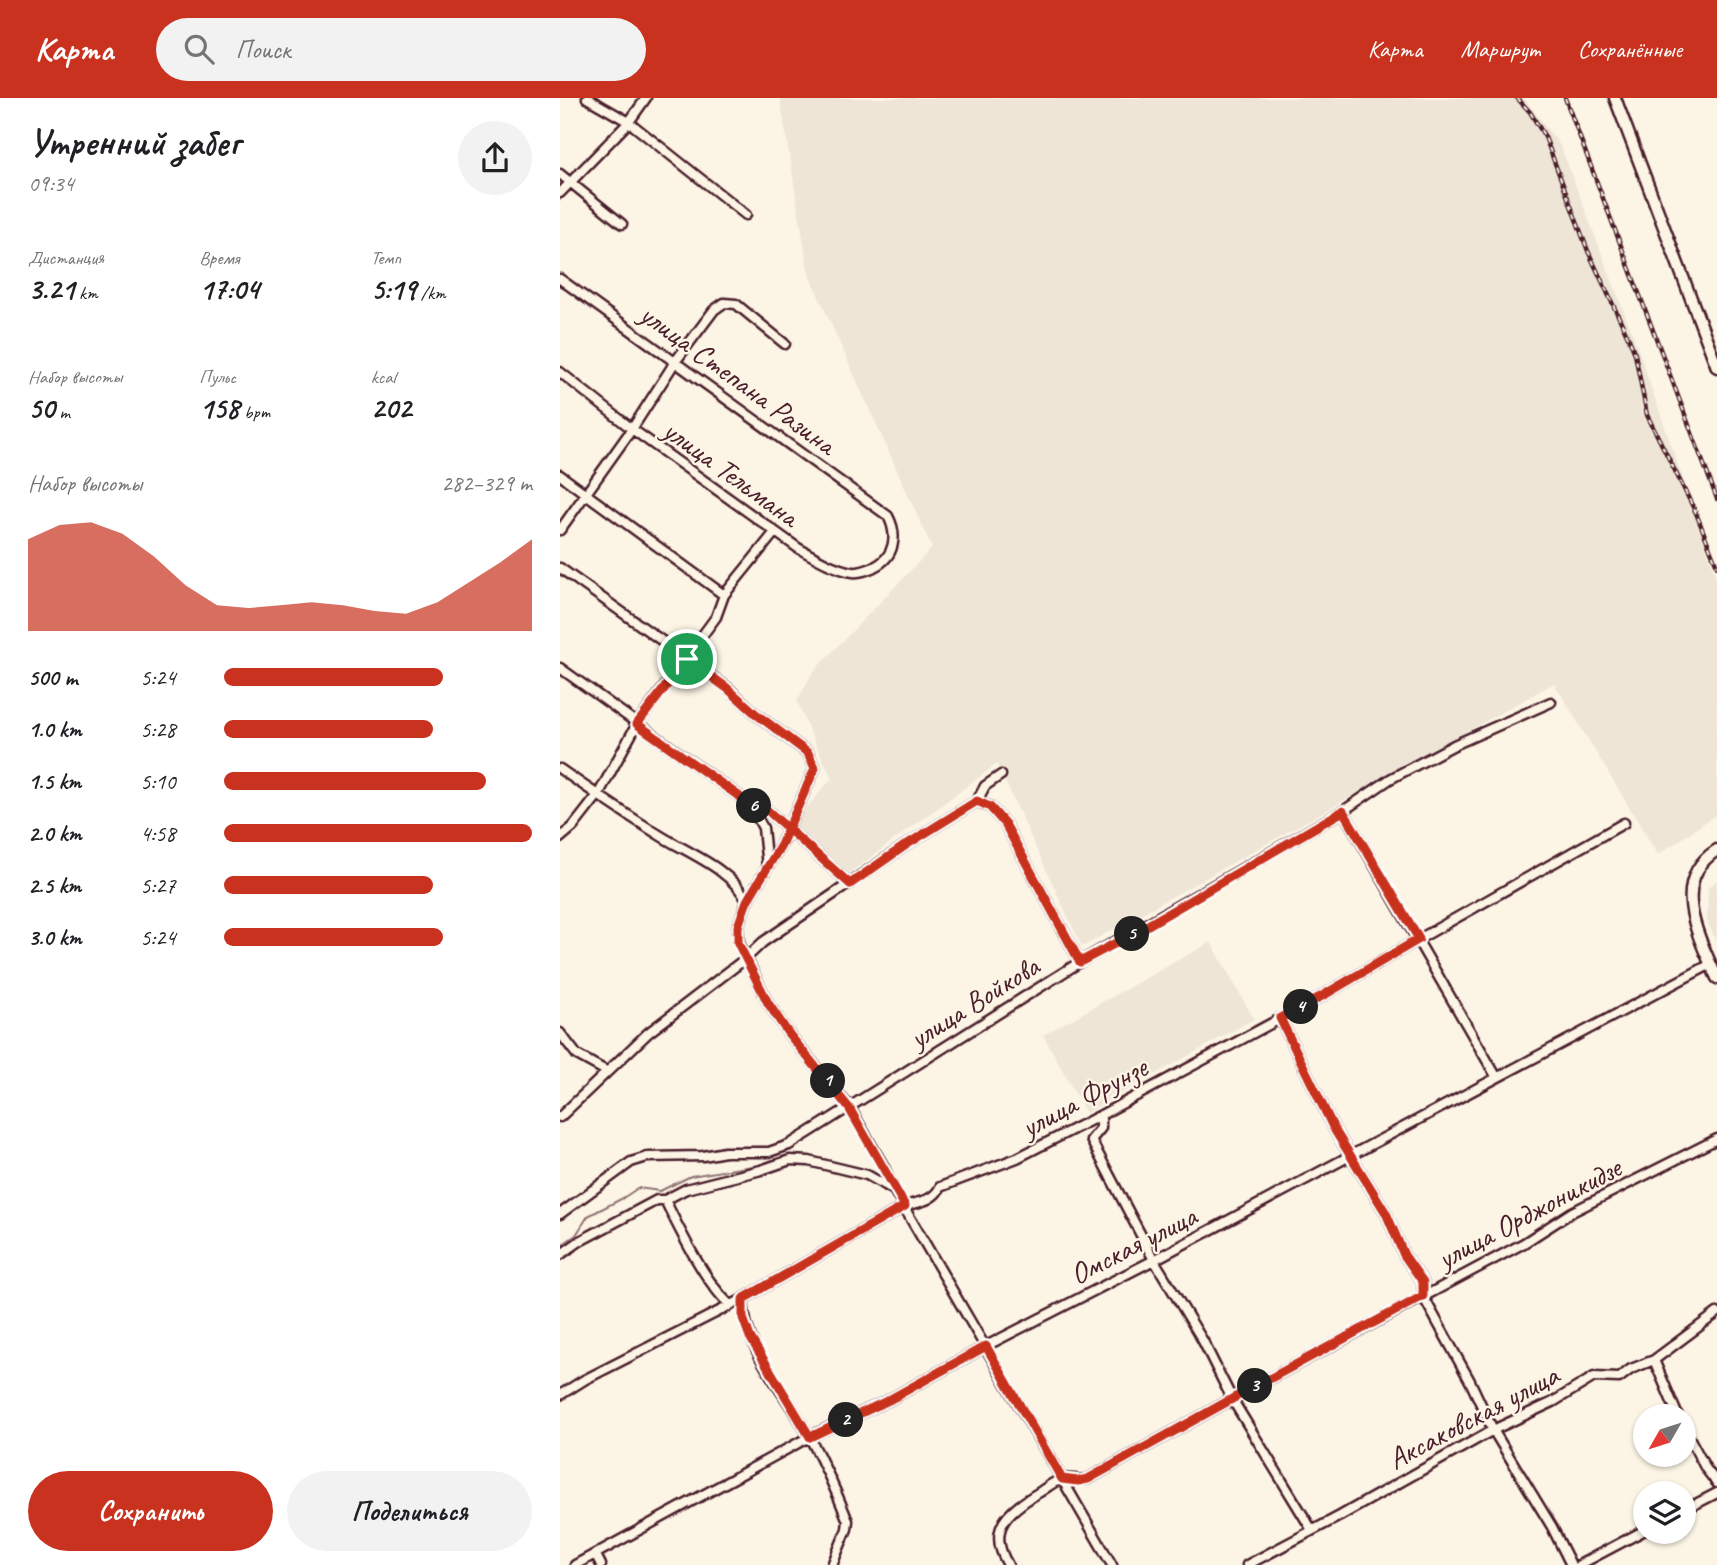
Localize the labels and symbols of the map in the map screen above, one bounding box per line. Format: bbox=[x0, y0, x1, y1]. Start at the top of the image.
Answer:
street label: улица Степана Разина bbox=[631, 294, 846, 465]
street label: улица Тельмана bbox=[654, 410, 809, 537]
pin bbox=[657, 629, 717, 689]
pin: 6 bbox=[736, 788, 772, 824]
pin: 5 bbox=[1114, 916, 1150, 952]
street label: улица Войкова bbox=[900, 946, 1048, 1058]
pin: 4 bbox=[1284, 990, 1318, 1024]
street label: улица Фрунзе bbox=[1013, 1047, 1156, 1147]
pin: 1 bbox=[810, 1063, 846, 1098]
street label: улица Орджоникидзе bbox=[1429, 1148, 1629, 1278]
street label: Омская улица bbox=[1063, 1196, 1204, 1293]
street label: Аксаковская улица bbox=[1381, 1355, 1567, 1478]
pin: 3 bbox=[1238, 1368, 1272, 1404]
pin: 2 bbox=[828, 1402, 864, 1438]
north arrow bbox=[1633, 1404, 1696, 1466]

